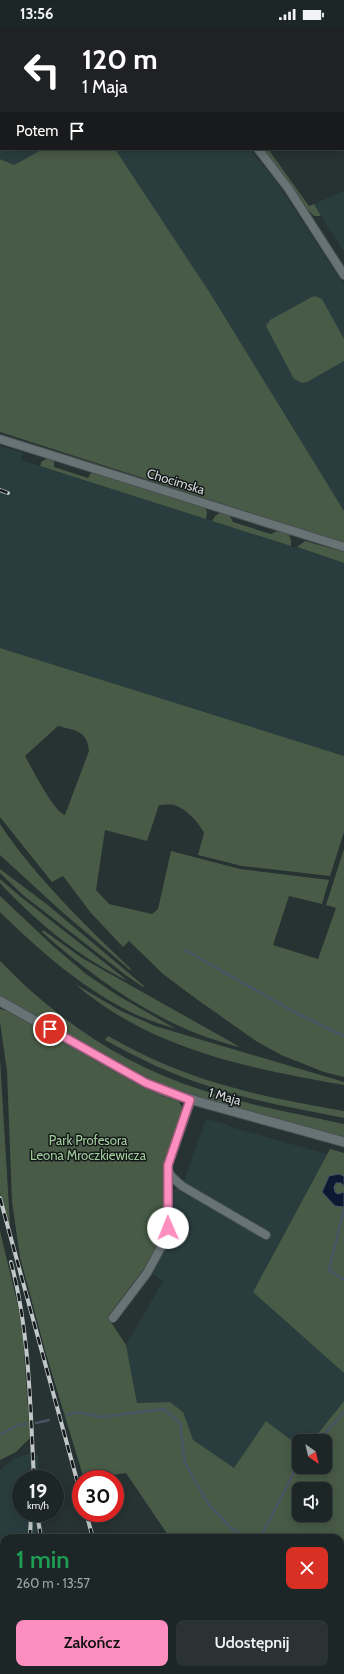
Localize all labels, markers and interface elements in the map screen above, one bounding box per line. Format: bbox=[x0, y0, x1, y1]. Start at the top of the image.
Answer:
text: 13:56 bbox=[20, 5, 53, 23]
text: 120 m bbox=[82, 42, 158, 76]
icon: left bbox=[16, 44, 68, 96]
text: 1 Maja bbox=[82, 76, 128, 98]
icon: arrive bbox=[66, 120, 88, 142]
text: Potem bbox=[16, 122, 58, 140]
street label: Chocimska bbox=[145, 465, 208, 498]
pin bbox=[33, 1012, 67, 1046]
icon: arrive bbox=[39, 1018, 61, 1040]
street label: 1 Maja bbox=[207, 1084, 244, 1109]
park label: Park Profesora Leona Mroczkiewicza bbox=[30, 1132, 147, 1163]
position arrow bbox=[147, 1207, 189, 1249]
north arrow bbox=[292, 1434, 332, 1474]
map controls bbox=[292, 1434, 332, 1522]
speed limit sign: 30 bbox=[72, 1470, 124, 1522]
text: 19 bbox=[29, 1479, 47, 1503]
button: sound bbox=[292, 1482, 332, 1522]
text: km/h bbox=[27, 1499, 49, 1512]
text: 1 min bbox=[16, 1545, 70, 1574]
button: close bbox=[286, 1547, 328, 1589]
text: 260 m · 13:57 bbox=[16, 1575, 90, 1591]
button: Zakończ bbox=[16, 1620, 168, 1666]
button: Udostępnij bbox=[176, 1620, 328, 1666]

